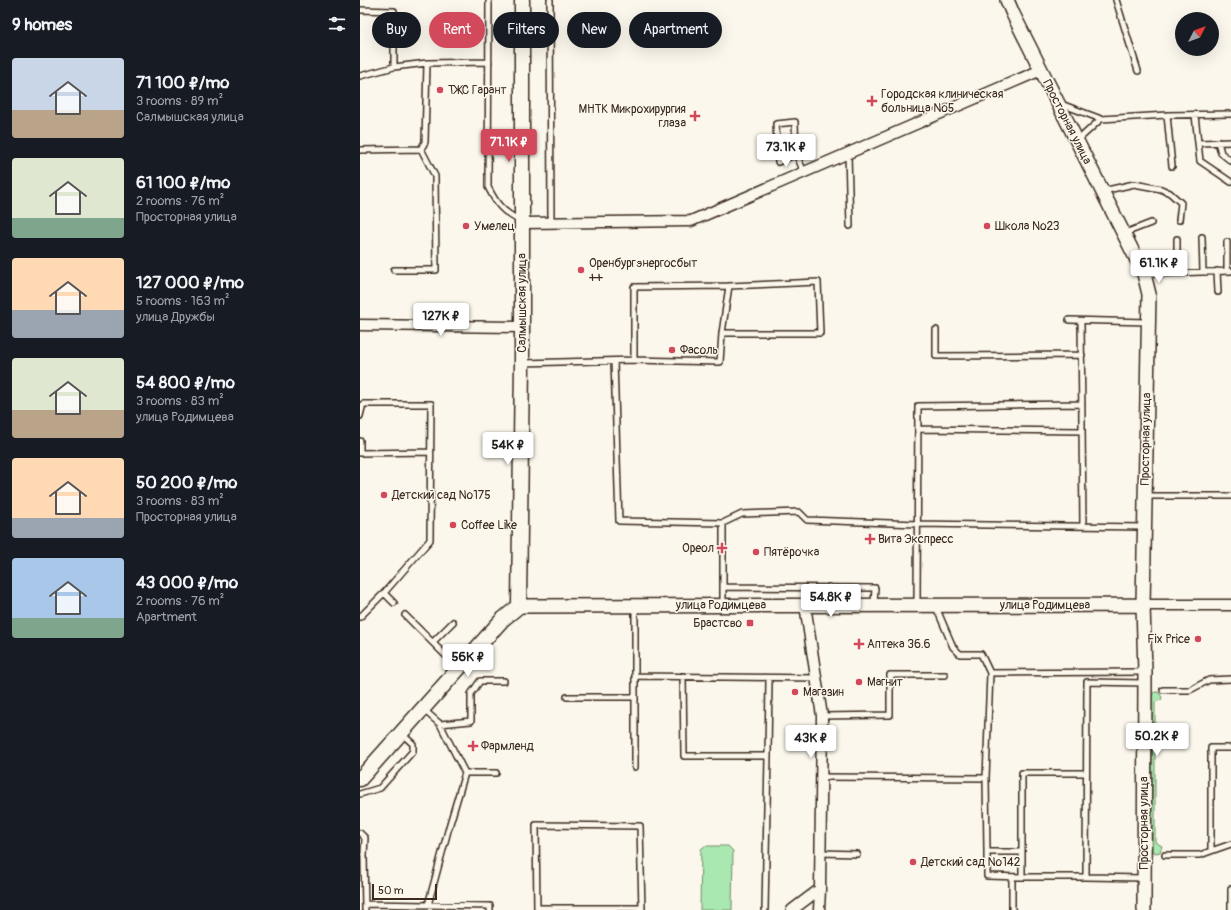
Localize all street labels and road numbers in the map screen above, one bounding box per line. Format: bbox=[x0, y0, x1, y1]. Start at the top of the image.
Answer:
street label: Просторная улица bbox=[1039, 77, 1095, 167]
street label: Салмышская улица bbox=[515, 253, 530, 353]
street label: Просторная улица bbox=[1138, 392, 1154, 486]
street label: улица Родимцева bbox=[675, 598, 767, 613]
street label: улица Родимцева bbox=[999, 598, 1091, 613]
street label: Просторная улица bbox=[1137, 776, 1152, 869]

